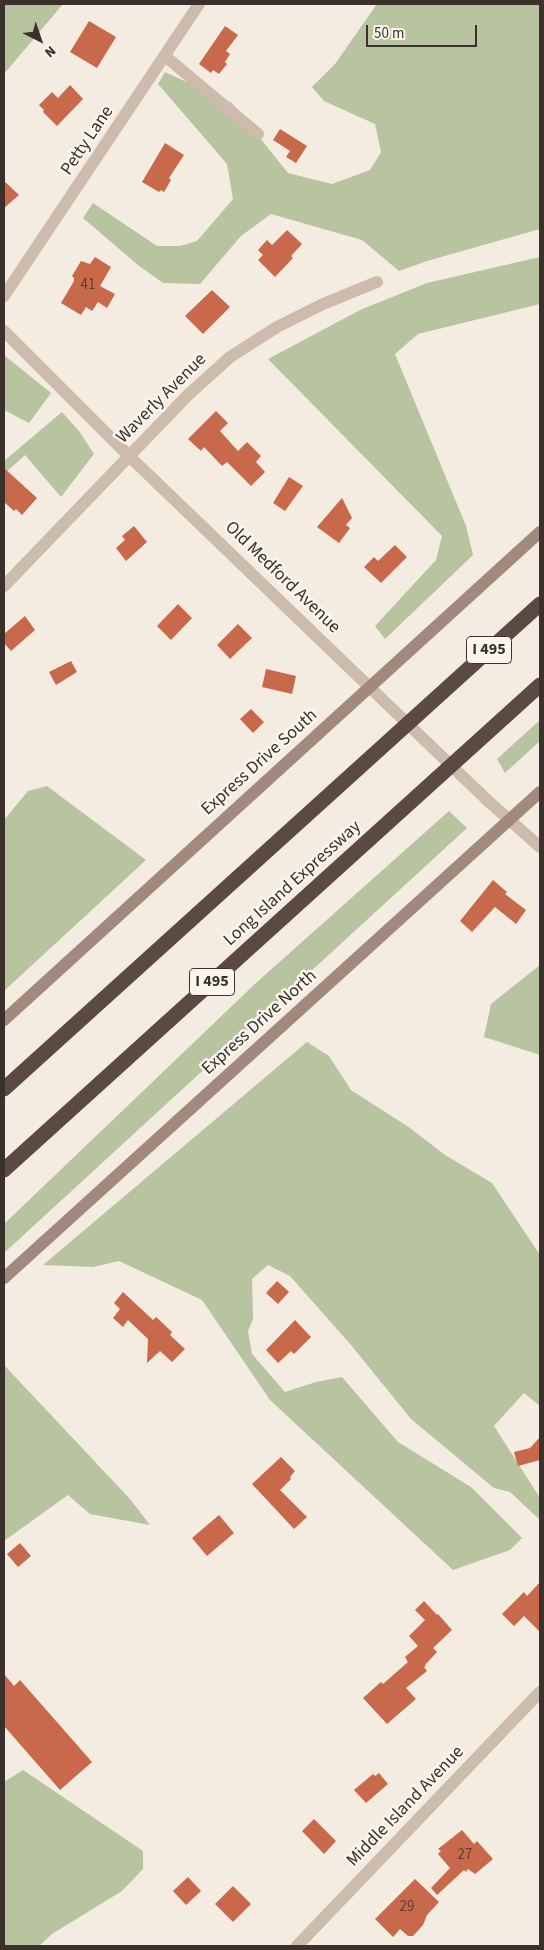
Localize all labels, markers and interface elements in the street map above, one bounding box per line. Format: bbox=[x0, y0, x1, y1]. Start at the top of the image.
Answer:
north arrow bbox=[15, 15, 65, 65]
scale bar bbox=[369, 15, 480, 47]
text: 50 m bbox=[374, 23, 404, 44]
text: N bbox=[40, 41, 60, 62]
street label: Petty Lane bbox=[57, 102, 119, 180]
house number: 41 bbox=[81, 277, 95, 295]
street label: Waverly Avenue bbox=[112, 349, 212, 449]
street label: Old Medford Avenue bbox=[220, 517, 344, 639]
road number: I 495 bbox=[466, 636, 512, 664]
street label: Express Drive South bbox=[198, 705, 322, 821]
street label: Long Island Expressway bbox=[220, 817, 366, 951]
street label: Express Drive North bbox=[198, 966, 322, 1080]
road number: I 495 bbox=[190, 969, 234, 996]
street label: Middle Island Avenue bbox=[343, 1742, 469, 1872]
house number: 27 bbox=[458, 1847, 472, 1865]
house number: 29 bbox=[400, 1899, 414, 1917]

